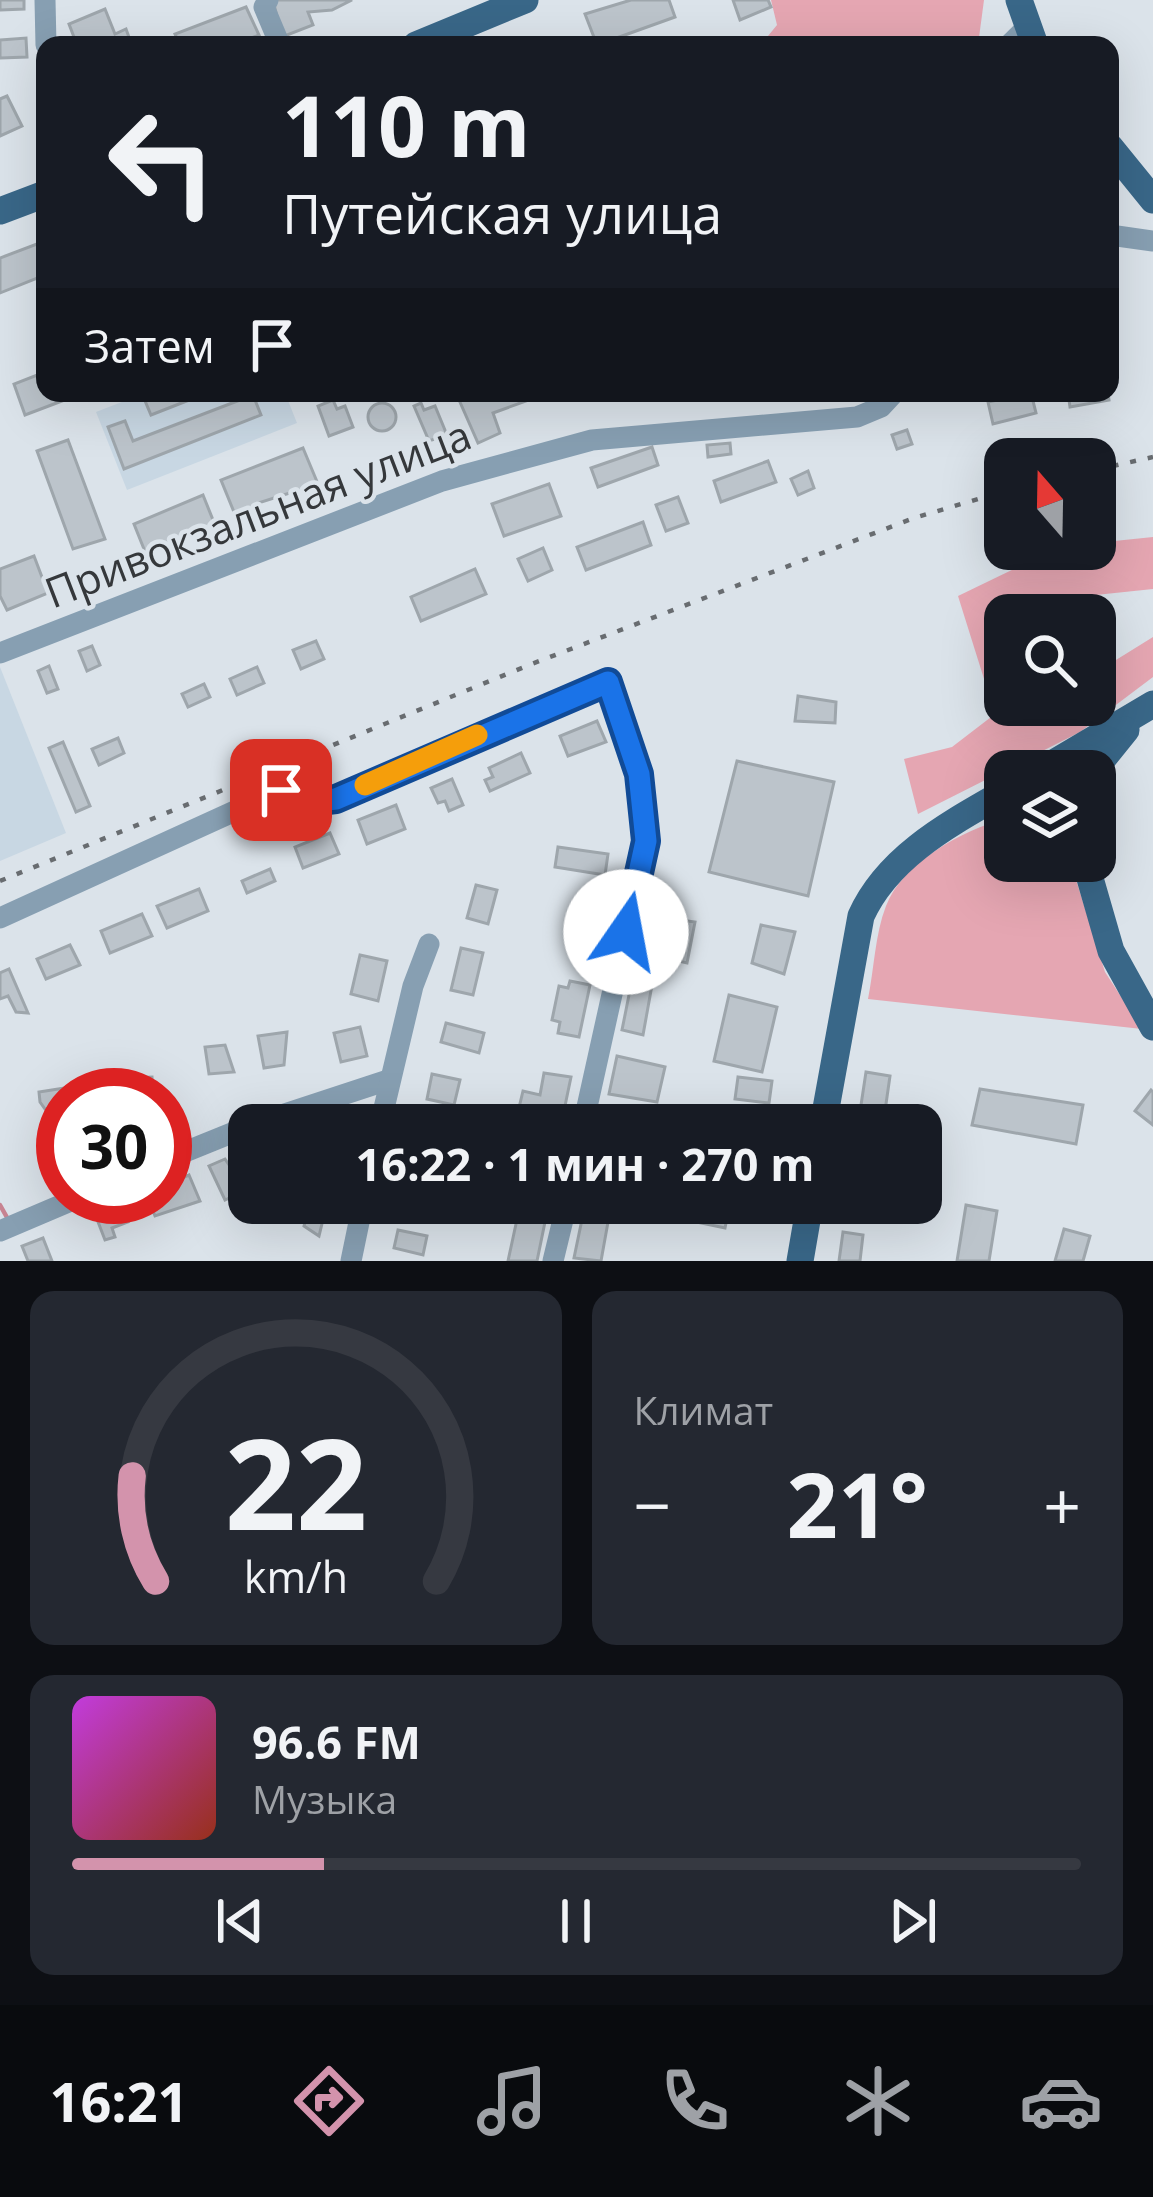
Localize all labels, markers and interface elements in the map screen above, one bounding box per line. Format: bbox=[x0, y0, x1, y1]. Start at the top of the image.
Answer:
text: 110 m bbox=[282, 67, 530, 182]
icon: left bbox=[84, 84, 240, 240]
text: Путейская улица bbox=[282, 176, 722, 250]
icon: arrive bbox=[239, 312, 305, 378]
text: Затем bbox=[84, 315, 215, 376]
street label: Привокзальная улица bbox=[36, 405, 479, 620]
north arrow bbox=[984, 438, 1116, 570]
map controls bbox=[984, 438, 1116, 882]
button: search bbox=[984, 594, 1116, 726]
pin bbox=[230, 739, 332, 841]
button: layers bbox=[984, 750, 1116, 882]
icon: arrive bbox=[248, 757, 314, 823]
position arrow bbox=[563, 869, 689, 995]
speed limit sign: 30 bbox=[36, 1068, 192, 1224]
text: 16:22 · 1 мин · 270 m bbox=[356, 1133, 814, 1194]
text: Климат bbox=[634, 1383, 773, 1436]
text: 22 bbox=[224, 1397, 367, 1567]
text: 21° bbox=[787, 1442, 928, 1564]
text: − bbox=[634, 1459, 671, 1549]
text: + bbox=[1043, 1459, 1081, 1549]
text: km/h bbox=[244, 1547, 348, 1606]
text: 96.6 FM bbox=[252, 1711, 421, 1772]
text: Музыка bbox=[252, 1772, 397, 1825]
icon: previous bbox=[207, 1888, 273, 1954]
icon: pause bbox=[543, 1888, 609, 1954]
icon: next bbox=[880, 1888, 946, 1954]
icon: directions bbox=[287, 2059, 371, 2143]
icon: music bbox=[470, 2059, 554, 2143]
icon: phone bbox=[653, 2059, 737, 2143]
icon: climate bbox=[836, 2059, 920, 2143]
icon: car bbox=[1019, 2059, 1103, 2143]
text: 16:21 bbox=[50, 2064, 188, 2138]

